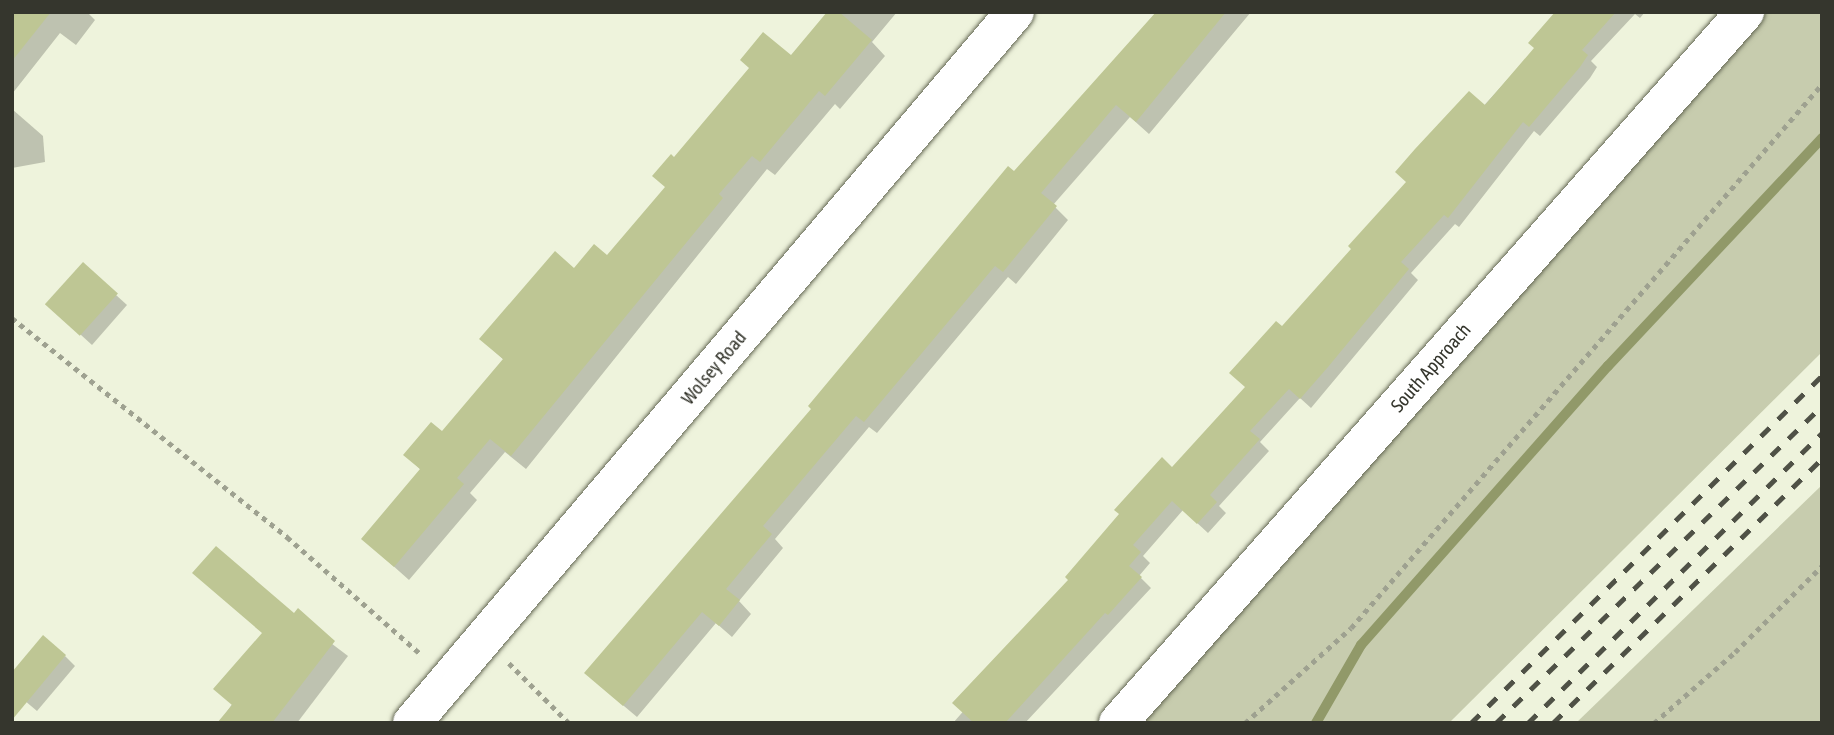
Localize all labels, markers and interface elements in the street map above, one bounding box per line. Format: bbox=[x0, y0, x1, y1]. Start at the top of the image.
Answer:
street label: South Approach bbox=[1386, 319, 1476, 417]
street label: Wolsey Road bbox=[677, 327, 751, 409]

